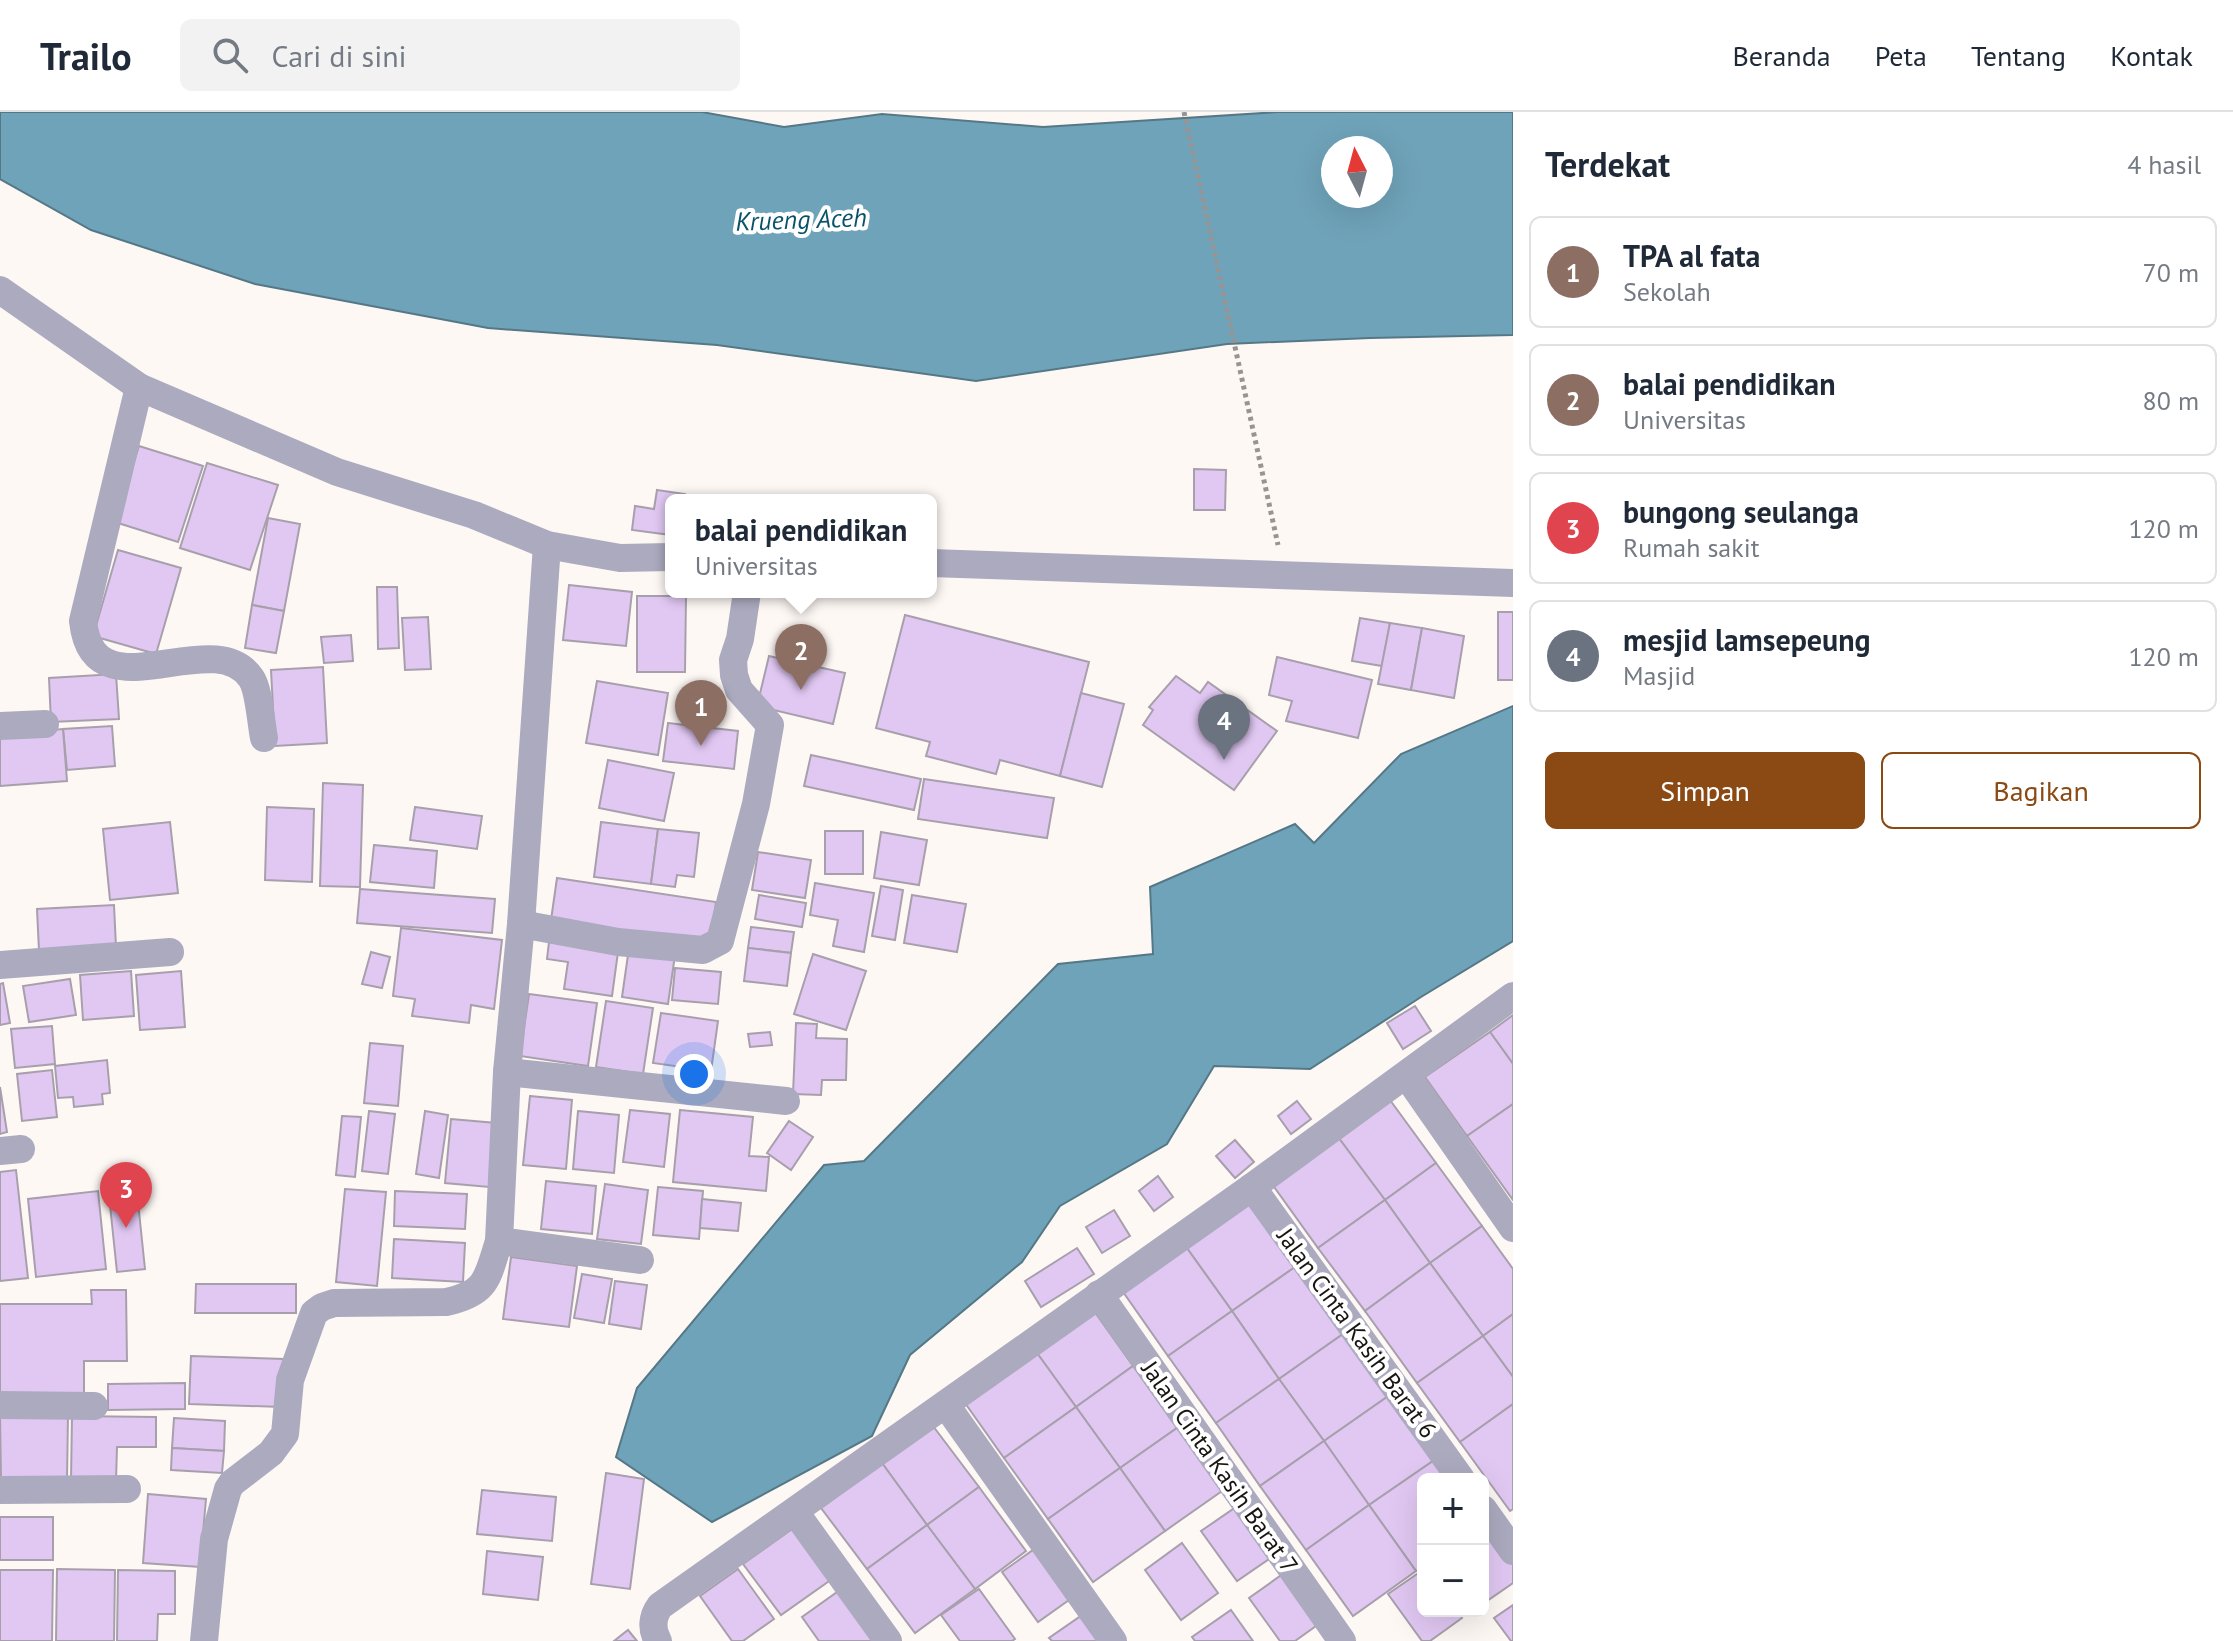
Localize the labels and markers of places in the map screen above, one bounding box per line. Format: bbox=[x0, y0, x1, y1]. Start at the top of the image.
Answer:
pin: 2 bbox=[775, 624, 827, 690]
pin: 1 bbox=[675, 680, 727, 746]
pin: 4 bbox=[1198, 694, 1250, 760]
pin: 3 bbox=[100, 1162, 152, 1228]

